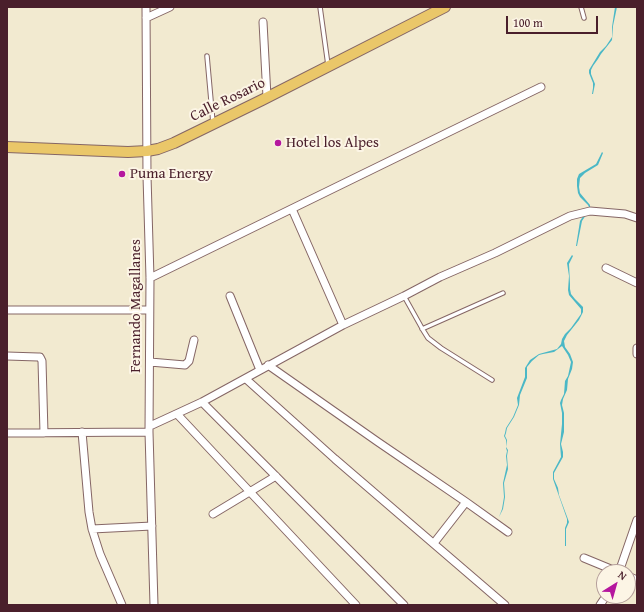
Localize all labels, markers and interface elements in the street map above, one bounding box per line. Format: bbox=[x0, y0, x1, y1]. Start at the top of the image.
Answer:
scale bar bbox=[508, 8, 600, 34]
text: 100 m bbox=[513, 14, 543, 31]
street label: Calle Rosario bbox=[187, 74, 269, 126]
place label: Hotel los Alpes bbox=[286, 134, 379, 152]
marker: Hotel los Alpes bbox=[273, 138, 283, 148]
place label: Puma Energy bbox=[130, 165, 213, 183]
marker: Puma Energy bbox=[117, 169, 127, 179]
street label: Fernando Magallanes bbox=[127, 239, 145, 373]
north arrow bbox=[596, 564, 636, 604]
text: N bbox=[615, 567, 630, 584]

